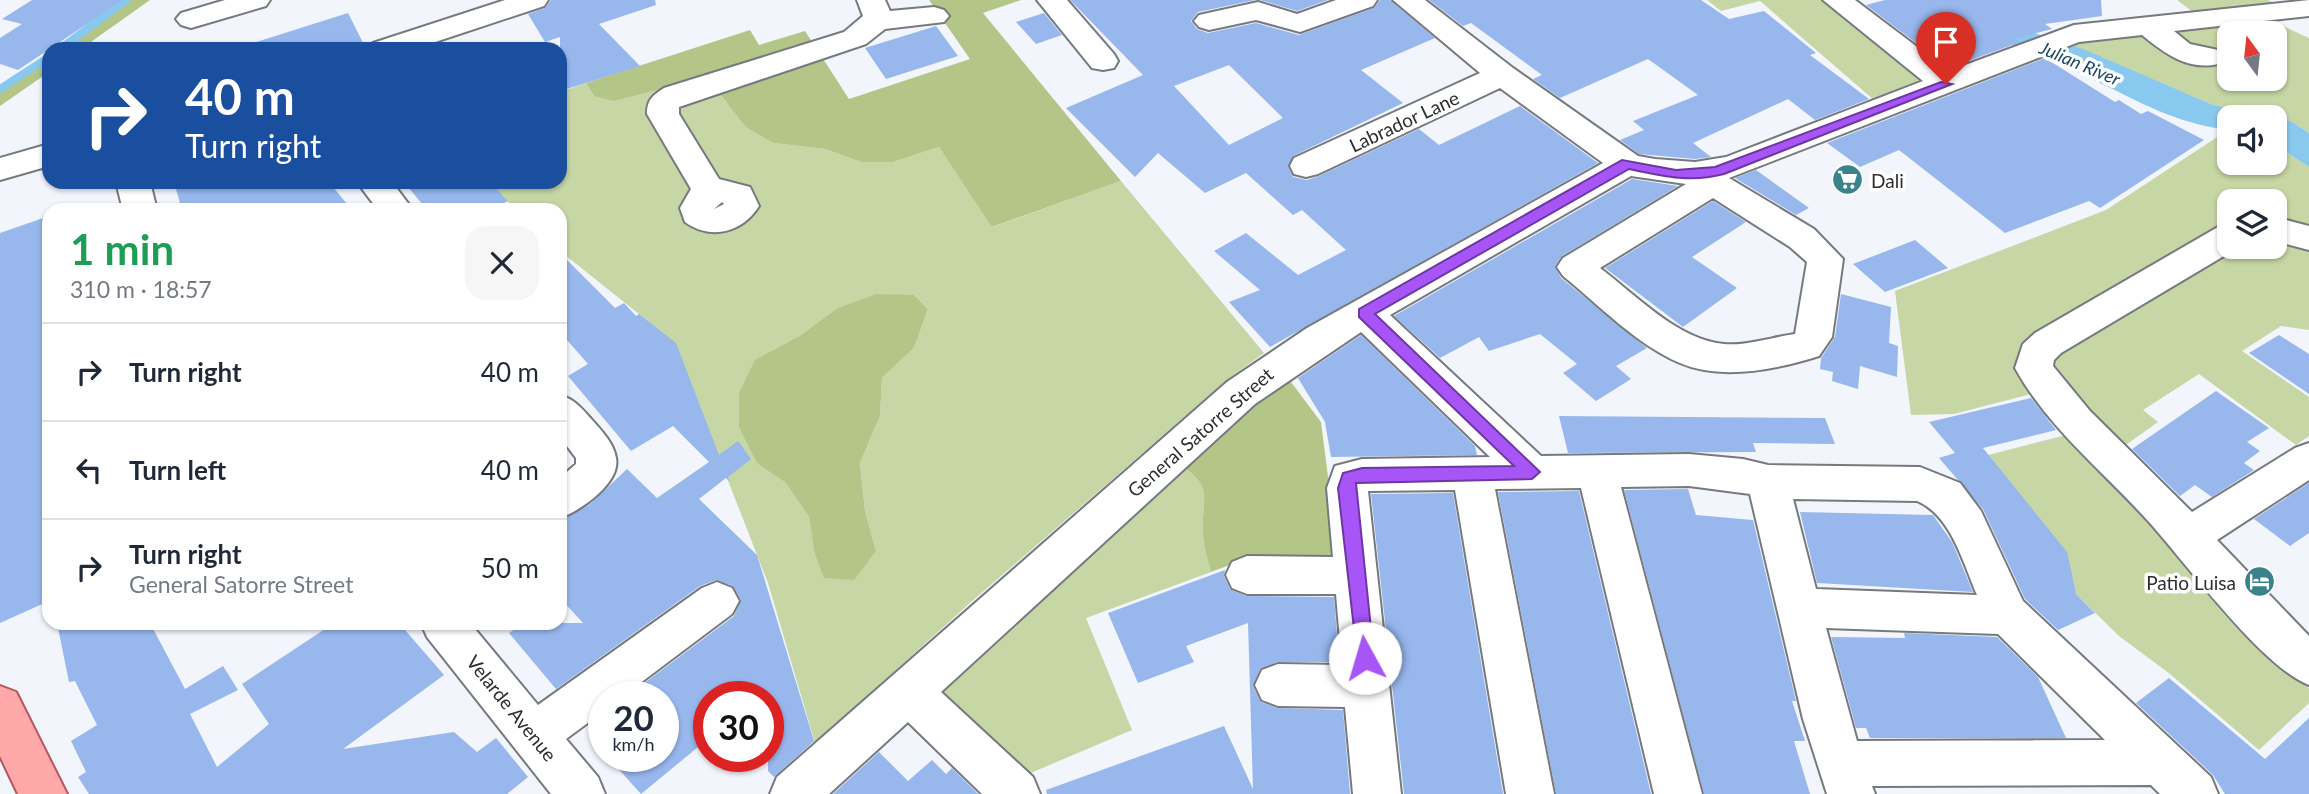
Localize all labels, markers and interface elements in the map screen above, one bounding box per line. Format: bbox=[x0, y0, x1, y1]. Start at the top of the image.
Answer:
pin bbox=[1916, 12.0, 1976, 84]
north arrow bbox=[2217, 21, 2287, 91]
map controls bbox=[2217, 21, 2287, 259]
icon: arrive bbox=[1927, 23, 1965, 61]
water label: Julian River bbox=[2035, 36, 2124, 90]
text: 40 m bbox=[185, 67, 295, 125]
icon: right bbox=[70, 70, 161, 161]
street label: Labrador Lane bbox=[1345, 85, 1463, 157]
button: sound bbox=[2217, 105, 2287, 175]
text: Turn right bbox=[185, 126, 321, 165]
supermarket icon: Dali bbox=[1831, 163, 1865, 197]
place label: Dali bbox=[1871, 169, 1904, 192]
button: layers bbox=[2217, 189, 2287, 259]
text: 1 min bbox=[70, 224, 174, 274]
button: close bbox=[465, 226, 539, 300]
text: 310 m · 18:57 bbox=[70, 275, 212, 303]
icon: right bbox=[70, 353, 108, 391]
text: Turn right bbox=[129, 356, 242, 388]
text: 40 m bbox=[481, 356, 539, 388]
street label: General Satorre Street bbox=[1122, 362, 1278, 501]
icon: left bbox=[70, 451, 108, 489]
text: Turn left bbox=[129, 454, 226, 486]
text: 40 m bbox=[481, 454, 539, 486]
text: Turn right bbox=[129, 538, 242, 570]
icon: right bbox=[70, 549, 108, 587]
text: 50 m bbox=[481, 552, 539, 584]
hotel icon: Patio Luisa bbox=[2242, 565, 2276, 599]
text: General Satorre Street bbox=[129, 570, 353, 598]
place label: Patio Luisa bbox=[2146, 571, 2236, 594]
position arrow bbox=[1328, 621, 1402, 695]
street label: Velarde Avenue bbox=[462, 650, 562, 766]
speed limit sign: 30 bbox=[693, 681, 784, 772]
text: 20 bbox=[613, 696, 654, 738]
text: km/h bbox=[612, 733, 655, 755]

